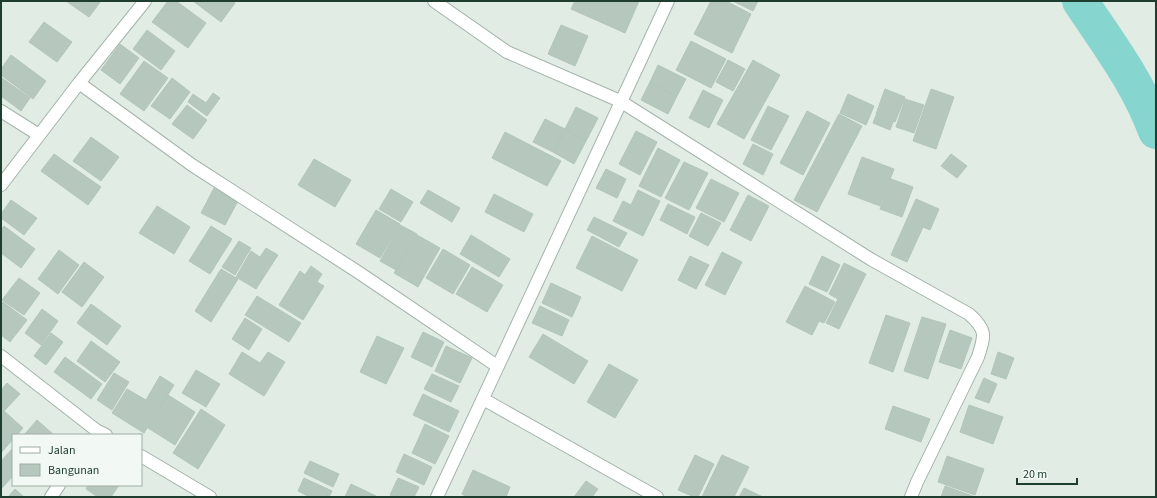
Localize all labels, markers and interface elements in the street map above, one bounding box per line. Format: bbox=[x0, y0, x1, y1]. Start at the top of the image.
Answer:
legend bbox=[12, 434, 142, 486]
text: Jalan bbox=[48, 442, 75, 459]
scale bar bbox=[1017, 460, 1077, 486]
text: Bangunan bbox=[48, 462, 99, 479]
text: 20 m bbox=[1023, 466, 1047, 483]

